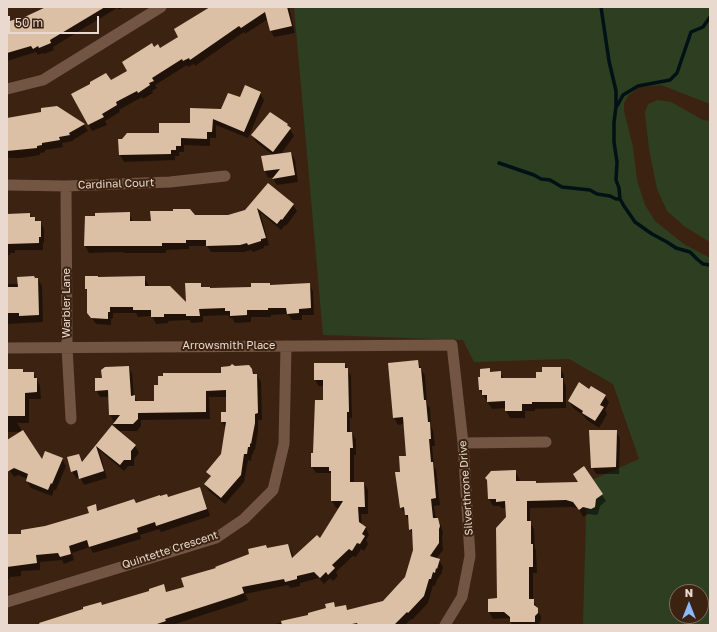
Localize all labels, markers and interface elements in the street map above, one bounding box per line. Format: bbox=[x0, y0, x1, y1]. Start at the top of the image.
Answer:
scale bar bbox=[10, 8, 101, 34]
text: 50 m bbox=[15, 15, 43, 30]
street label: Cardinal Court bbox=[78, 176, 154, 192]
street label: Warbler Lane bbox=[60, 268, 74, 338]
street label: Arrowsmith Place bbox=[183, 339, 275, 353]
street label: Silverthrone Drive bbox=[456, 440, 476, 536]
street label: Quintette Crescent bbox=[120, 528, 220, 572]
north arrow bbox=[669, 584, 709, 624]
text: N bbox=[685, 586, 693, 599]

